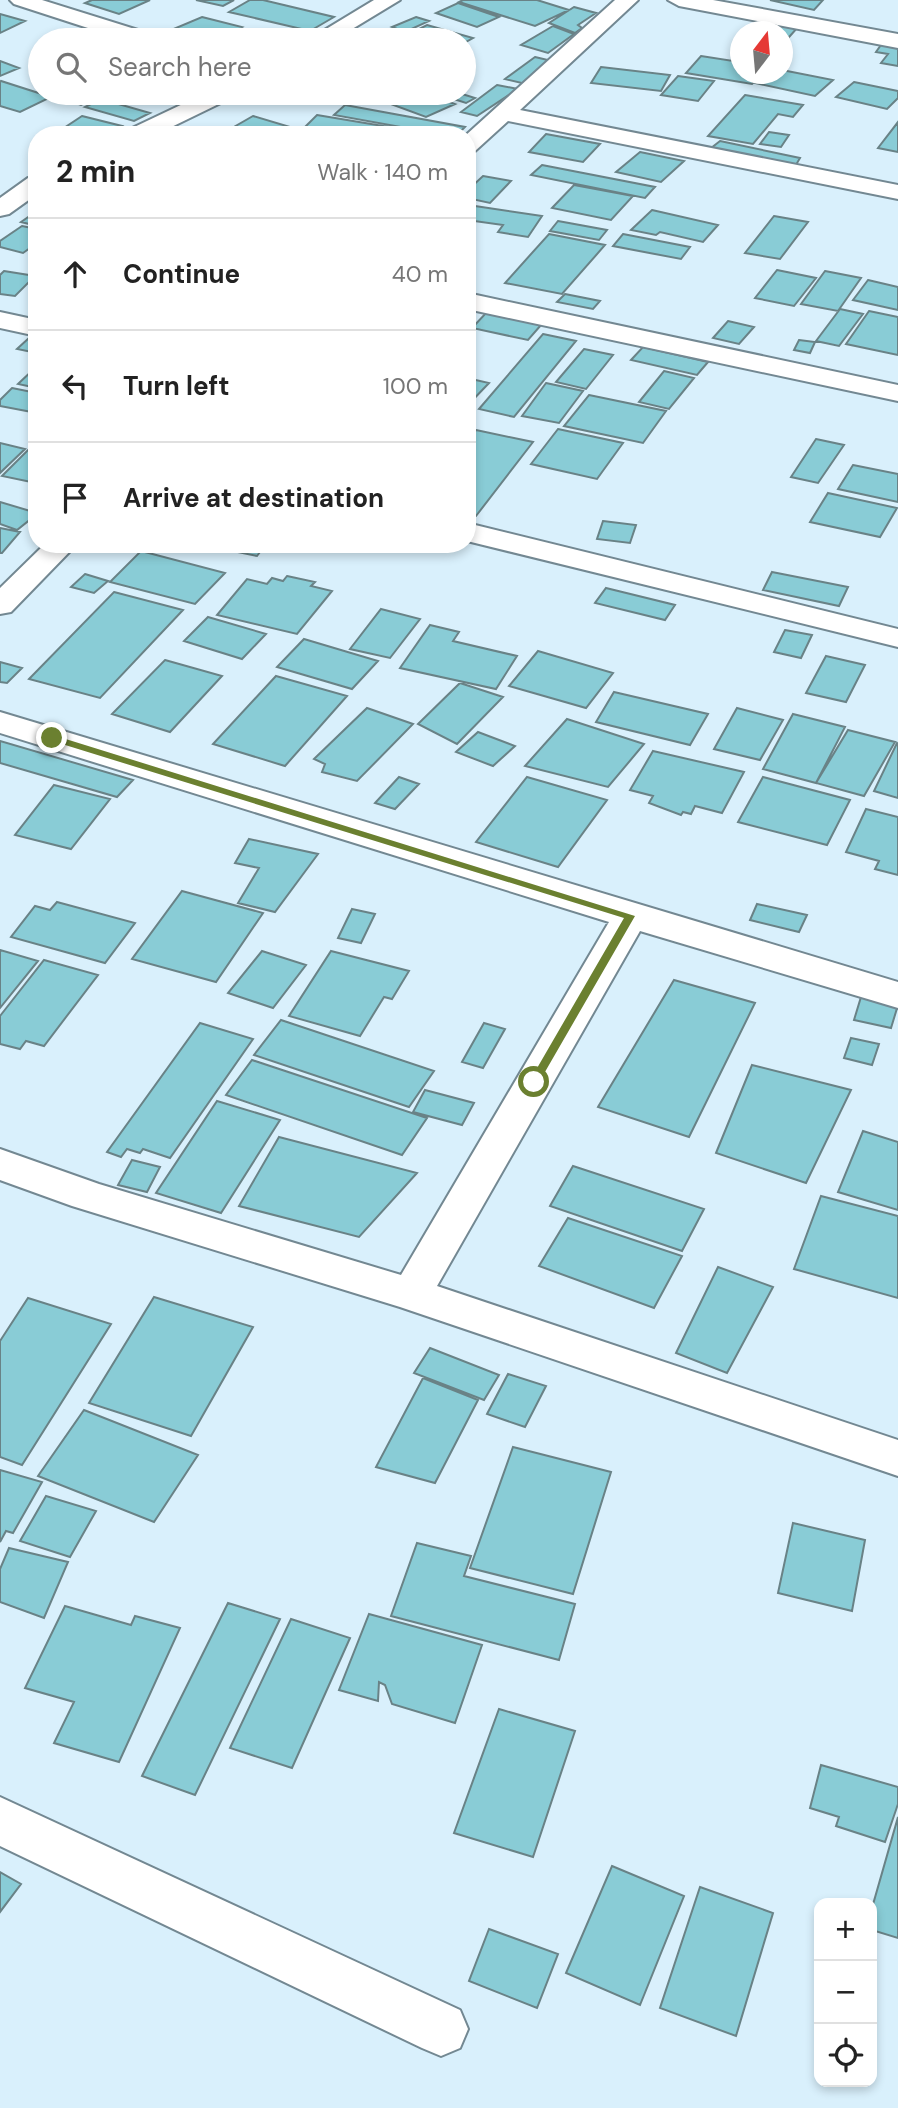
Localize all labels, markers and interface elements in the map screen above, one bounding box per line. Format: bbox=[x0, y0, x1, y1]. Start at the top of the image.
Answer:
north arrow bbox=[730, 21, 793, 84]
search box bbox=[28, 28, 476, 105]
icon: search bbox=[52, 48, 90, 86]
text: Search here bbox=[108, 50, 251, 84]
text: 2 min bbox=[56, 152, 135, 191]
text: Walk · 140 m bbox=[317, 157, 448, 187]
icon: ahead bbox=[56, 255, 94, 293]
text: Continue bbox=[123, 257, 240, 291]
text: 40 m bbox=[392, 259, 448, 289]
icon: left bbox=[56, 367, 94, 405]
text: Turn left bbox=[123, 369, 230, 403]
text: 100 m bbox=[383, 371, 448, 401]
icon: arrive bbox=[56, 479, 94, 517]
text: Arrive at destination bbox=[123, 481, 384, 515]
route end bbox=[36, 722, 67, 753]
route start bbox=[518, 1066, 549, 1097]
map controls bbox=[814, 1898, 877, 2087]
button: + bbox=[814, 1898, 877, 1961]
button: − bbox=[814, 1961, 877, 2024]
button: locate bbox=[814, 2024, 877, 2087]

